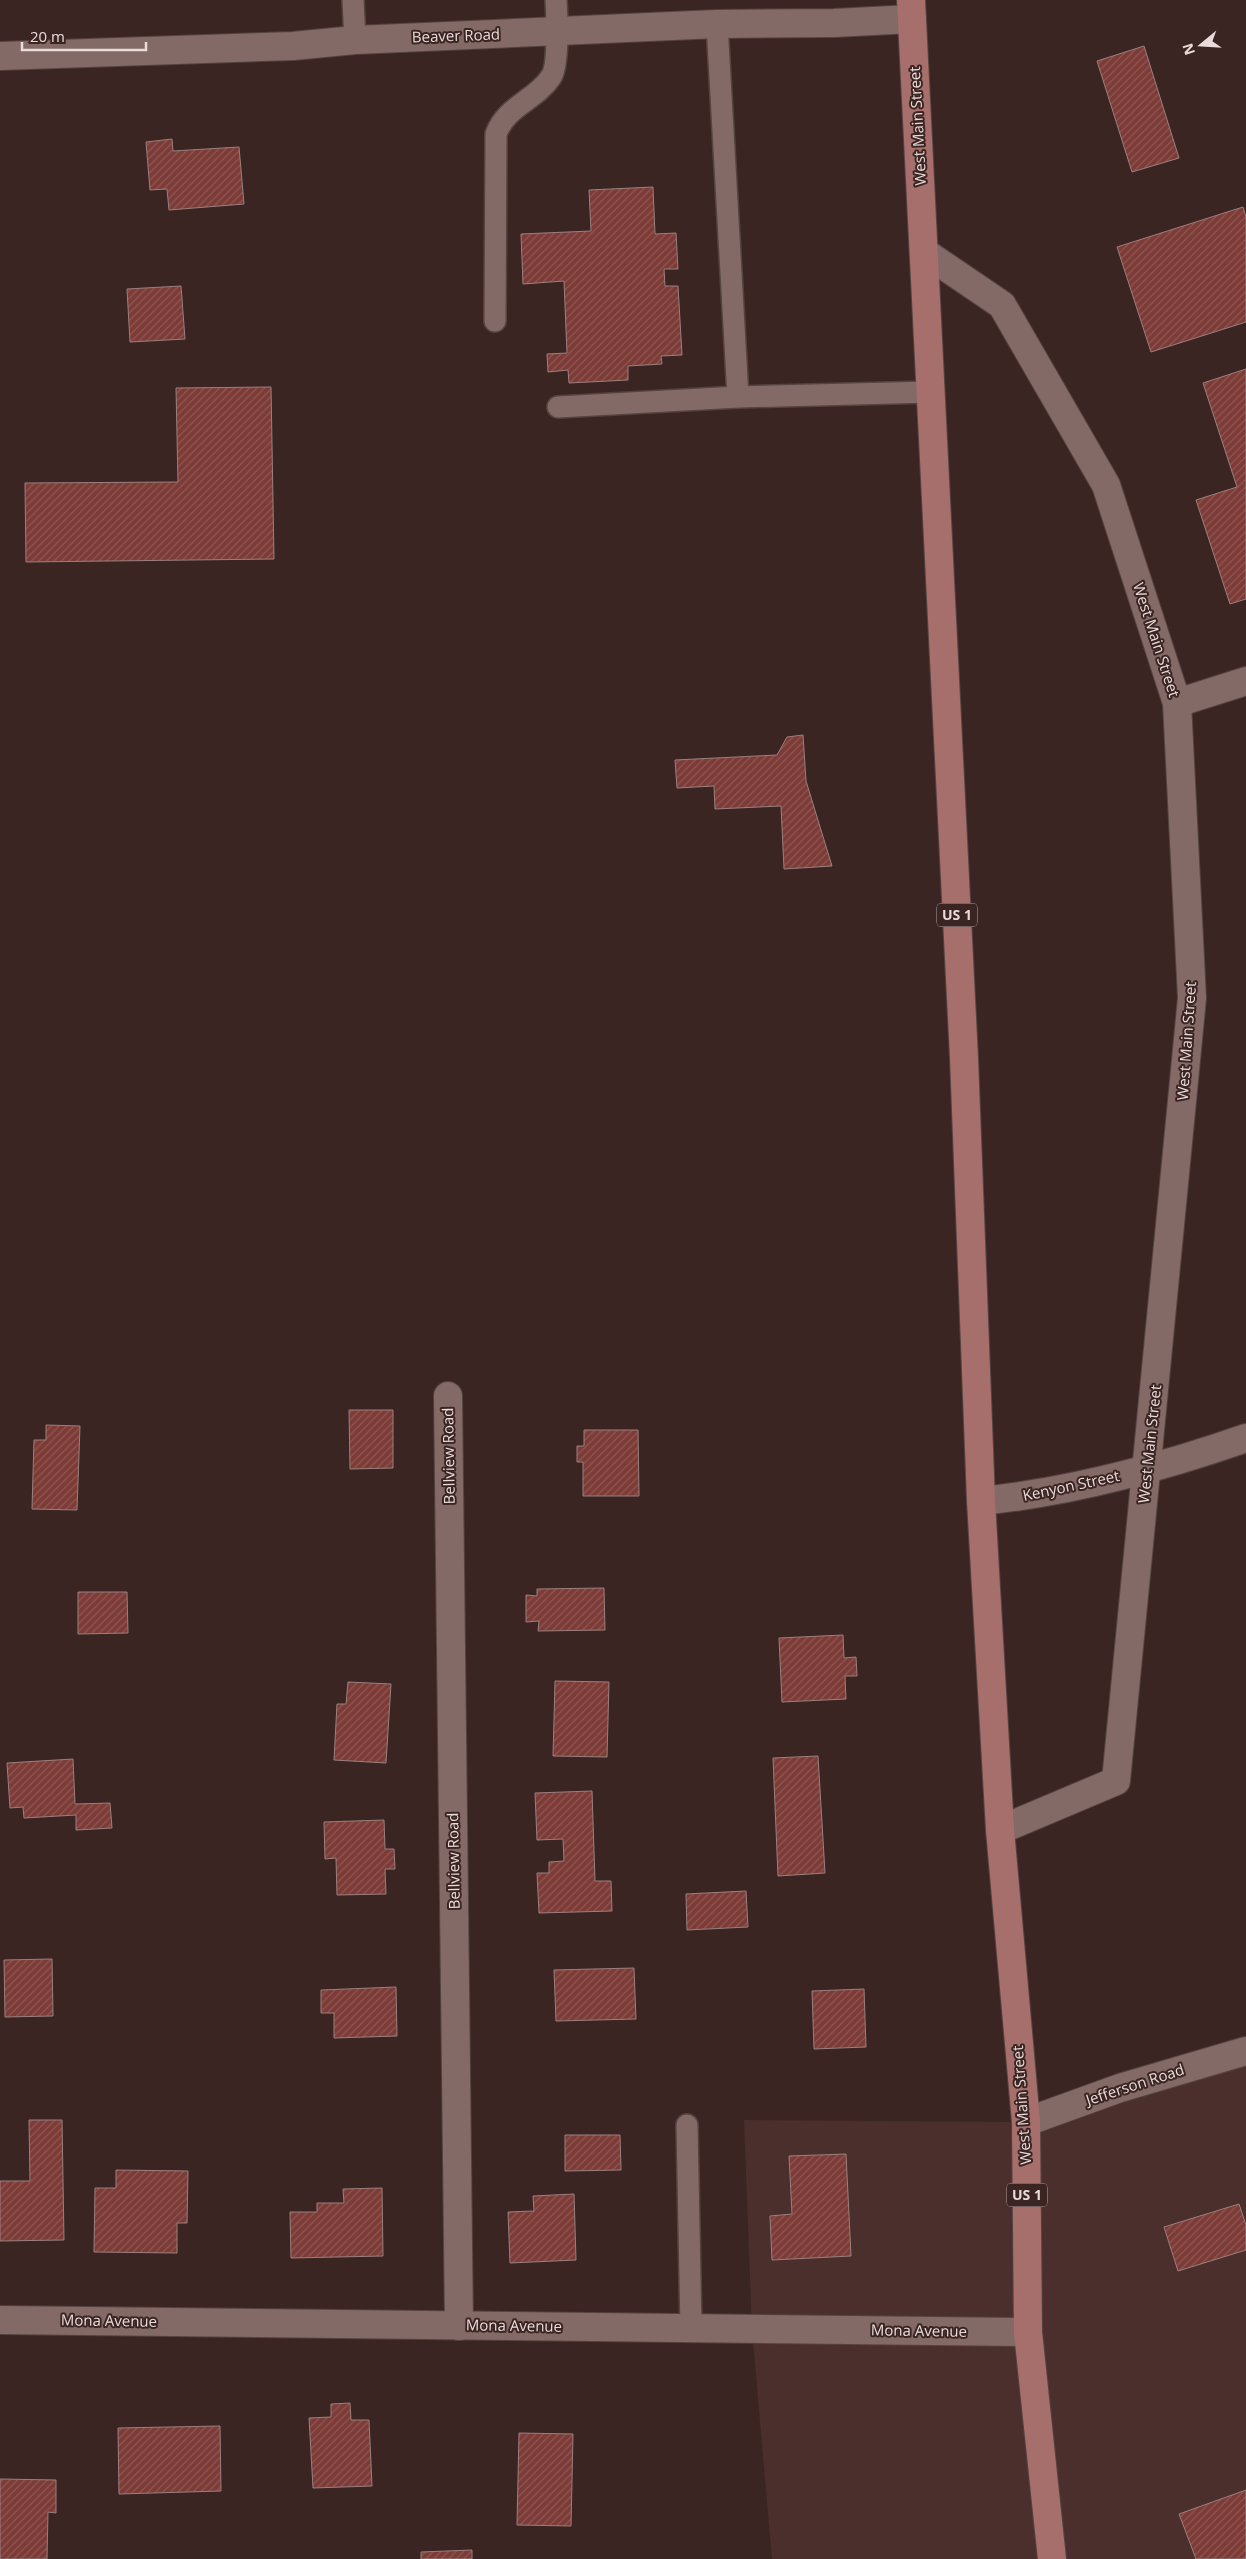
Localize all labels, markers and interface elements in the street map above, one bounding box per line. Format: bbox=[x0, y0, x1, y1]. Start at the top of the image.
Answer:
scale bar bbox=[22, 20, 146, 52]
north arrow bbox=[1176, 20, 1226, 70]
street label: Beaver Road bbox=[412, 23, 500, 47]
text: 20 m bbox=[30, 26, 65, 46]
text: N bbox=[1177, 41, 1199, 58]
street label: West Main Street bbox=[904, 66, 930, 186]
street label: West Main Street bbox=[1129, 580, 1185, 700]
road number: US 1 bbox=[937, 904, 977, 926]
street label: West Main Street bbox=[1172, 981, 1200, 1101]
street label: West Main Street bbox=[1133, 1384, 1165, 1504]
street label: Bellview Road bbox=[437, 1407, 459, 1505]
street label: Kenyon Street bbox=[1021, 1465, 1121, 1505]
street label: Bellview Road bbox=[442, 1812, 464, 1910]
street label: West Main Street bbox=[1007, 2045, 1035, 2165]
street label: Jefferson Road bbox=[1081, 2059, 1186, 2110]
road number: US 1 bbox=[1007, 2184, 1047, 2206]
street label: Mona Avenue bbox=[61, 2309, 157, 2331]
street label: Mona Avenue bbox=[466, 2314, 562, 2336]
street label: Mona Avenue bbox=[871, 2319, 967, 2341]

